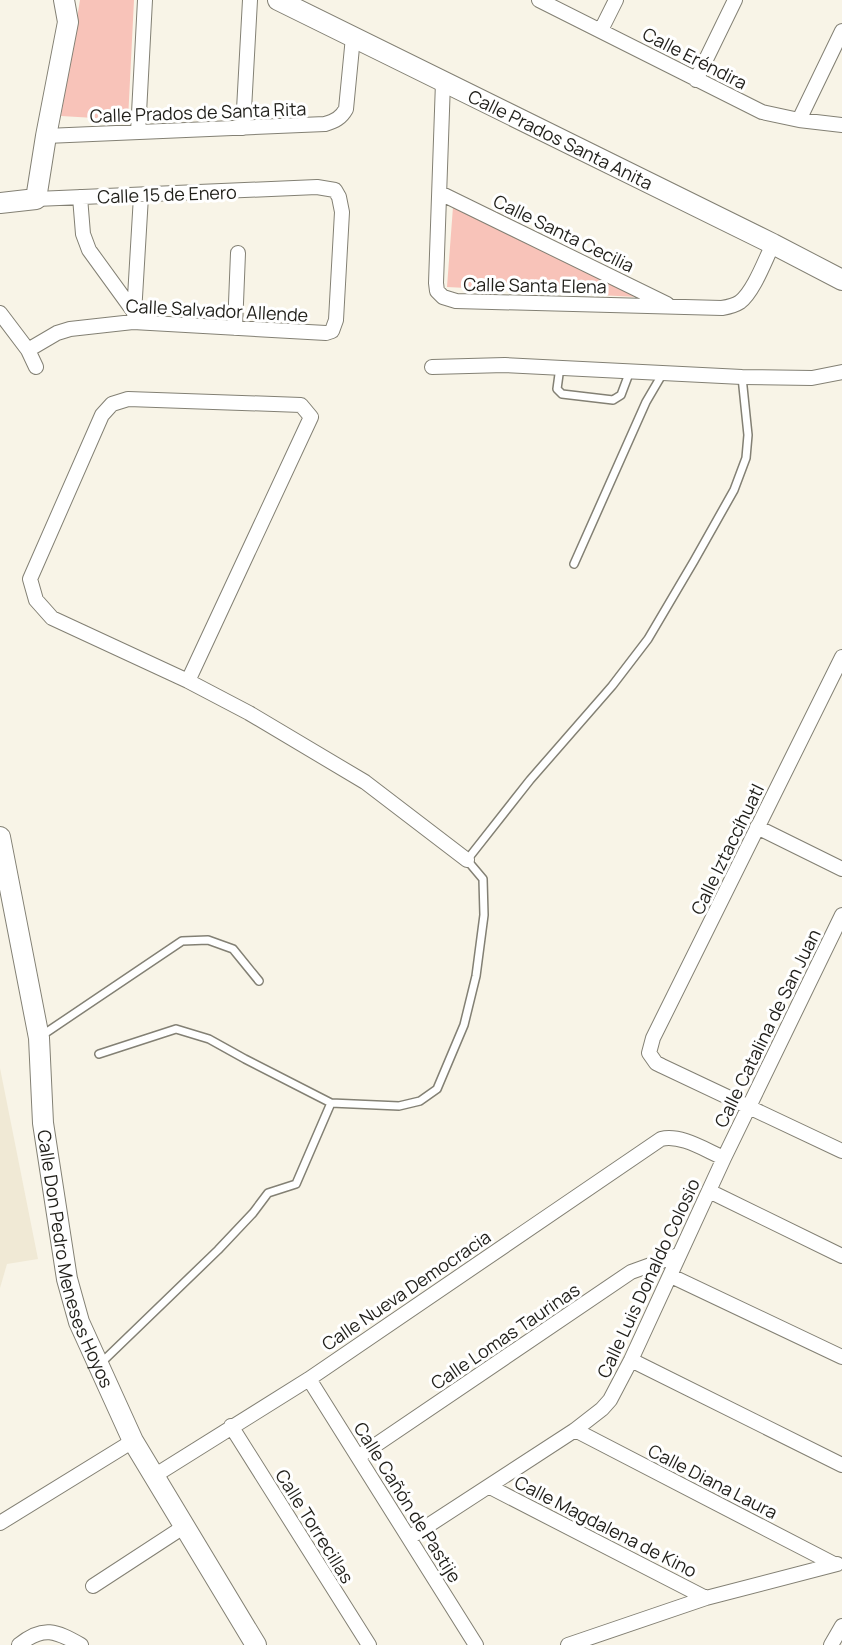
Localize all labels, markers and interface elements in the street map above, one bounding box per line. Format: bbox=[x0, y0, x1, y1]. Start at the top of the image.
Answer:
street label: Calle Eréndira bbox=[639, 21, 751, 95]
street label: Calle Prados Santa Anita bbox=[464, 84, 657, 195]
street label: Calle Prados de Santa Rita bbox=[89, 96, 307, 128]
street label: Calle 15 de Enero bbox=[97, 180, 237, 208]
street label: Calle Santa Cecilia bbox=[490, 189, 638, 277]
street label: Calle Santa Elena bbox=[463, 272, 607, 298]
street label: Calle Salvador Allende bbox=[125, 293, 309, 327]
street label: Calle Iztaccíhuatl bbox=[685, 780, 769, 918]
street label: Calle Catalina de San Juan bbox=[708, 925, 826, 1131]
street label: Calle Don Pedro Meneses Hoyos bbox=[32, 1128, 119, 1392]
street label: Calle Luis Donaldo Colosio bbox=[591, 1174, 705, 1382]
street label: Calle Nueva Democracia bbox=[317, 1224, 495, 1356]
street label: Calle Lomas Taurinas bbox=[426, 1277, 584, 1395]
street label: Calle Cañón de Pastije bbox=[349, 1417, 467, 1587]
street label: Calle Diana Laura bbox=[644, 1438, 782, 1524]
street label: Calle Torrecillas bbox=[270, 1464, 360, 1588]
street label: Calle Magdalena de Kino bbox=[511, 1470, 701, 1582]

